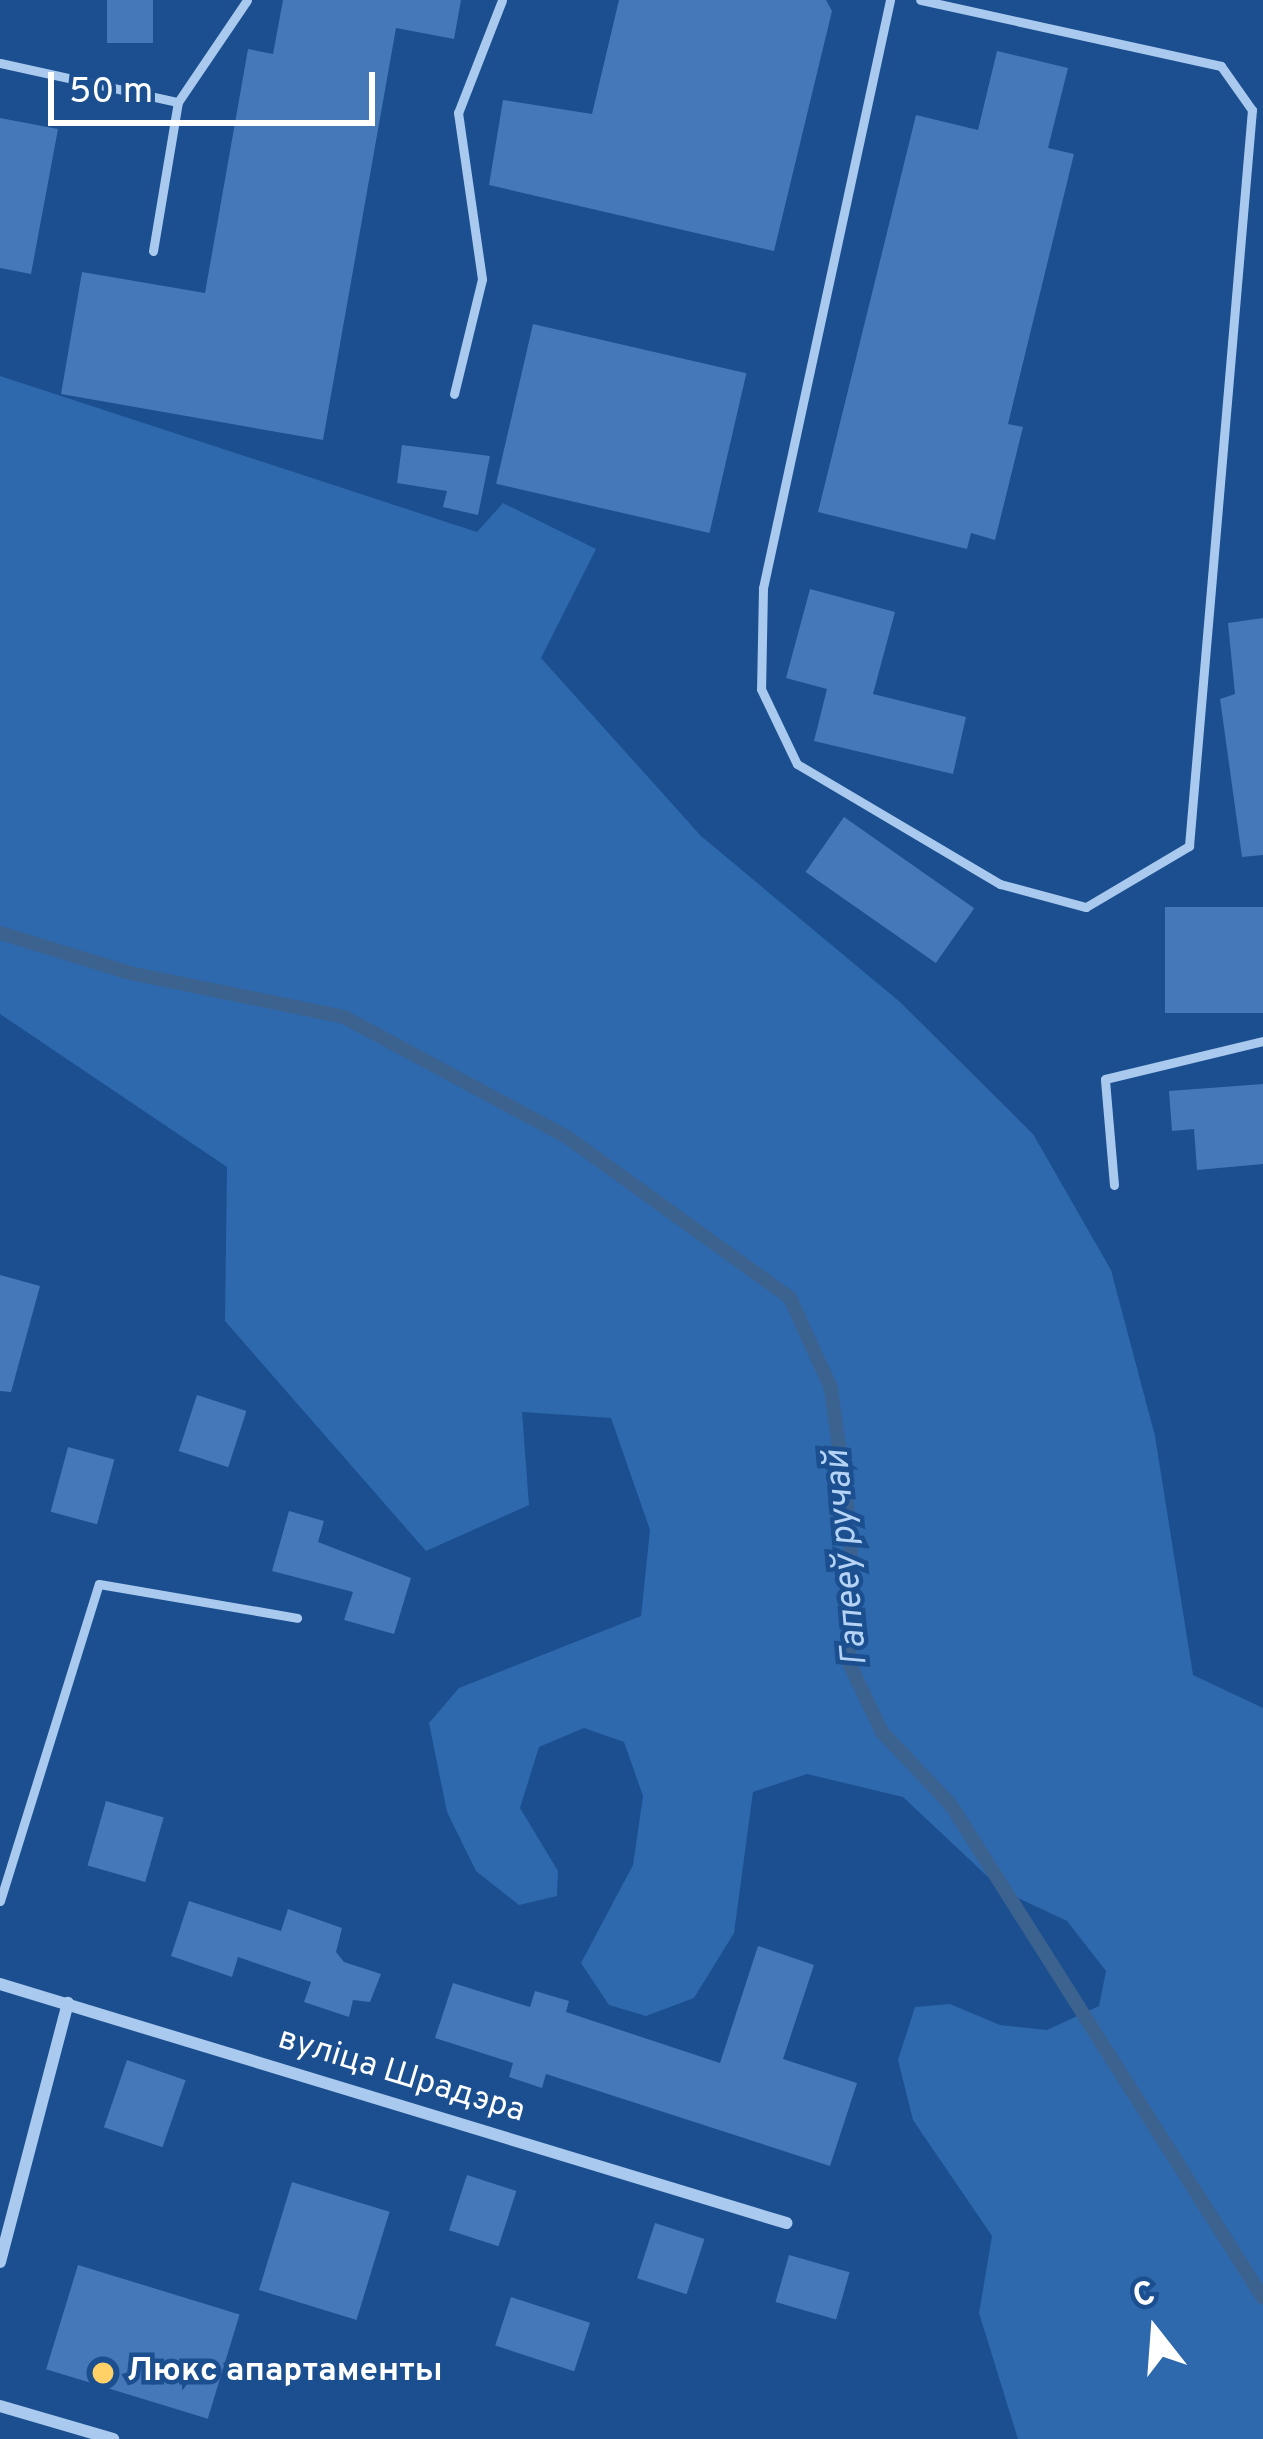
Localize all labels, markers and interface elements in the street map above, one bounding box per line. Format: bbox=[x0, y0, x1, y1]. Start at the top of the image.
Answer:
scale bar bbox=[54, 48, 381, 122]
text: 50 m bbox=[69, 70, 153, 116]
water label: Гапееў ручай bbox=[817, 1448, 879, 1668]
street label: вуліца Шрадэра bbox=[273, 2021, 529, 2133]
north arrow bbox=[1095, 2271, 1215, 2391]
text: С bbox=[1128, 2273, 1161, 2320]
place label: Люкс апартаменты bbox=[127, 2353, 443, 2393]
marker: Люкс апартаменты bbox=[90, 2360, 116, 2386]

